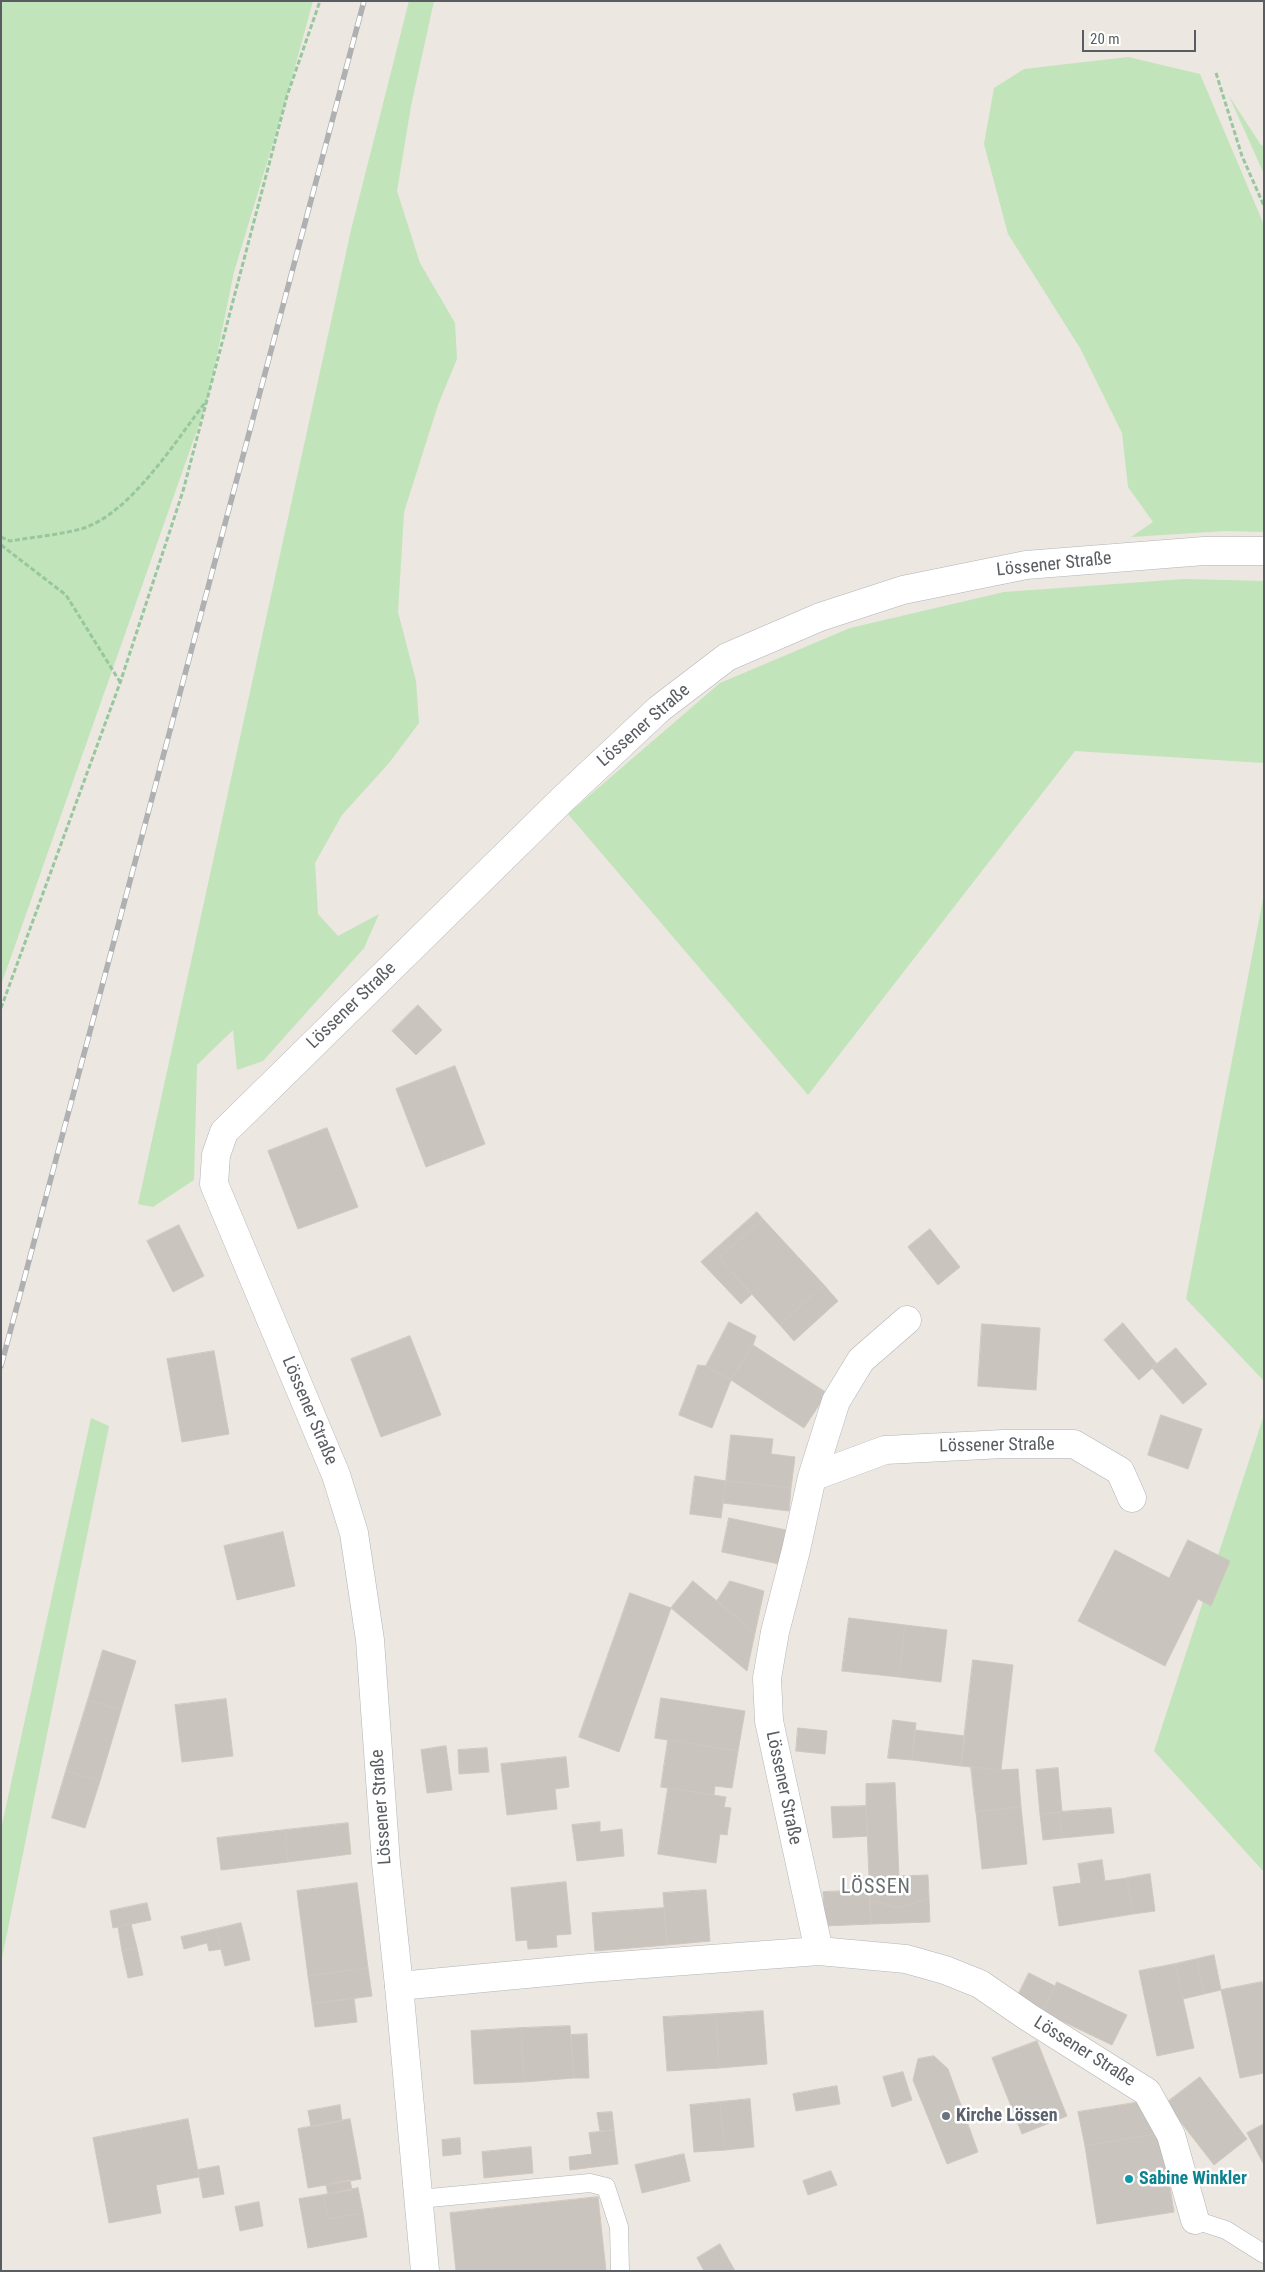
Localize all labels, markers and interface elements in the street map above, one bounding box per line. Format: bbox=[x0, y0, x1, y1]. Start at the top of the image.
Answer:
scale bar bbox=[1085, 20, 1199, 52]
text: 20 m bbox=[1090, 30, 1120, 48]
street label: Lössener Straße bbox=[995, 548, 1113, 582]
street label: Lössener Straße bbox=[593, 680, 695, 772]
street label: Lössener Straße bbox=[303, 958, 401, 1054]
street label: Lössener Straße bbox=[276, 1354, 342, 1468]
street label: Lössener Straße bbox=[939, 1434, 1055, 1458]
street label: Lössener Straße bbox=[760, 1729, 806, 1847]
street label: Lössener Straße bbox=[367, 1749, 397, 1865]
district label: LÖSSEN bbox=[840, 1876, 912, 1900]
street label: Lössener Straße bbox=[1029, 2012, 1139, 2092]
place label: Kirche Lössen bbox=[956, 2105, 1058, 2127]
marker: Kirche Lössen bbox=[940, 2110, 952, 2122]
place label: Sabine Winkler bbox=[1139, 2168, 1247, 2190]
marker: Sabine Winkler bbox=[1123, 2173, 1135, 2185]

